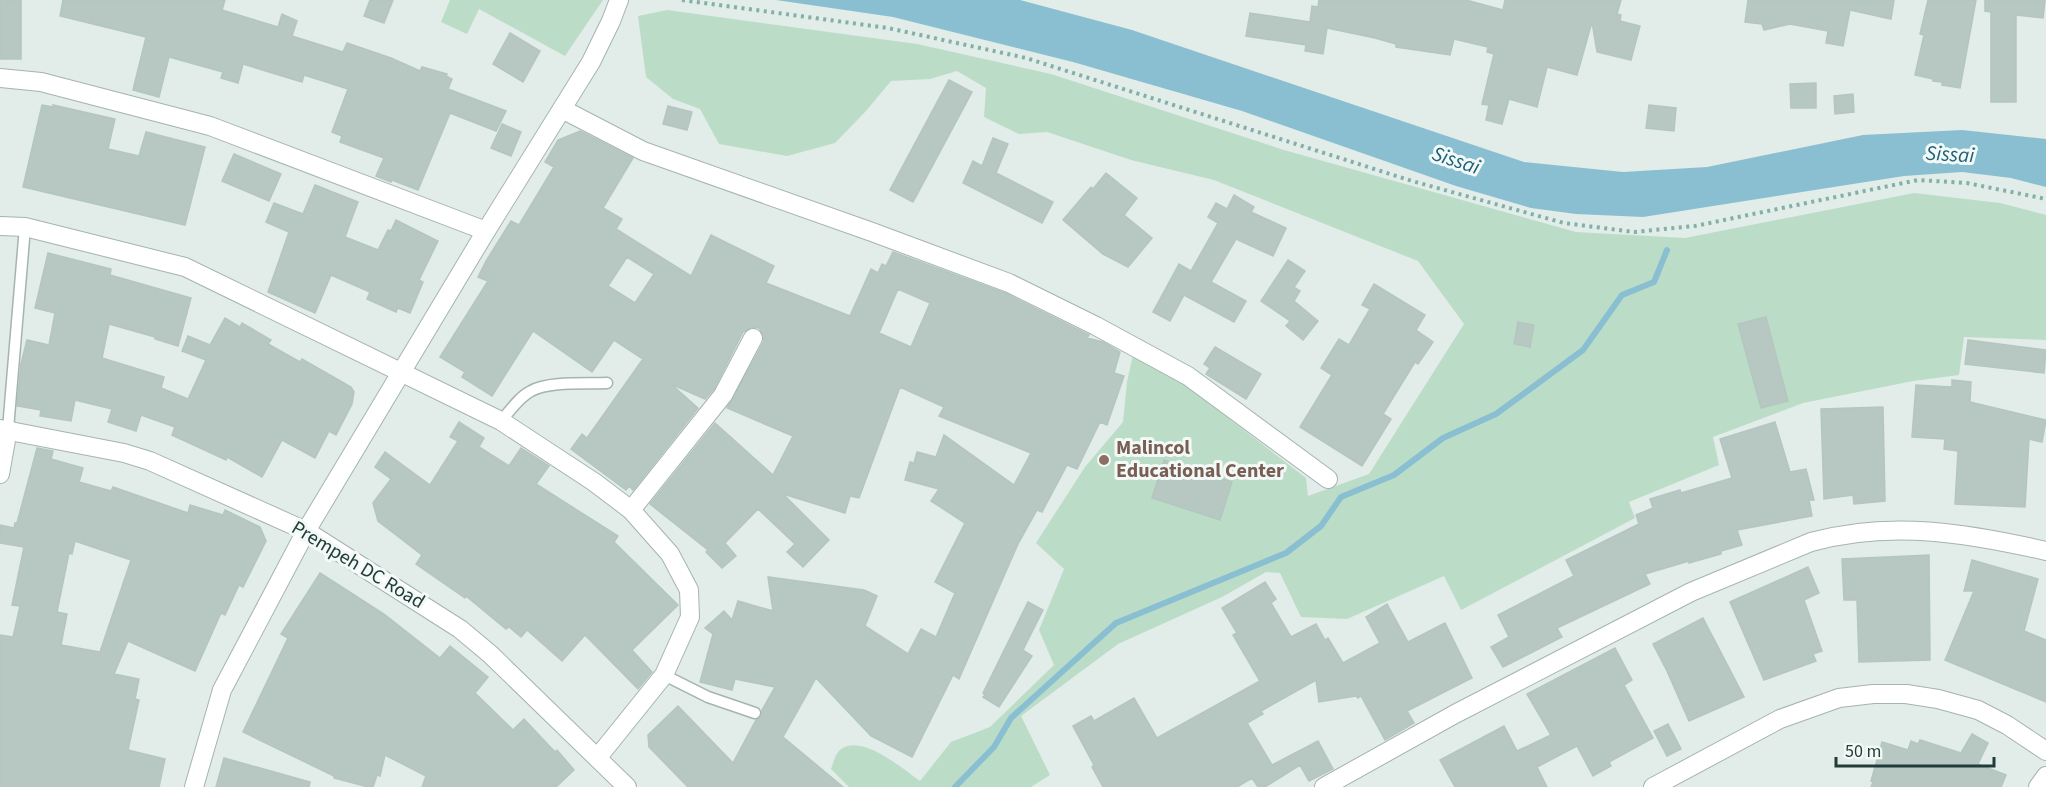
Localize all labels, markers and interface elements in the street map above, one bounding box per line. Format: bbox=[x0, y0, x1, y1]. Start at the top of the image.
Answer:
water label: Sissai bbox=[1428, 138, 1485, 182]
water label: Sissai bbox=[1925, 138, 1976, 170]
place label: Malincol Educational Center bbox=[1116, 434, 1284, 485]
marker: Malincol Educational Center bbox=[1097, 453, 1111, 467]
street label: Prempeh DC Road bbox=[286, 514, 430, 616]
scale bar bbox=[1836, 730, 1994, 768]
text: 50 m bbox=[1845, 739, 1881, 764]

